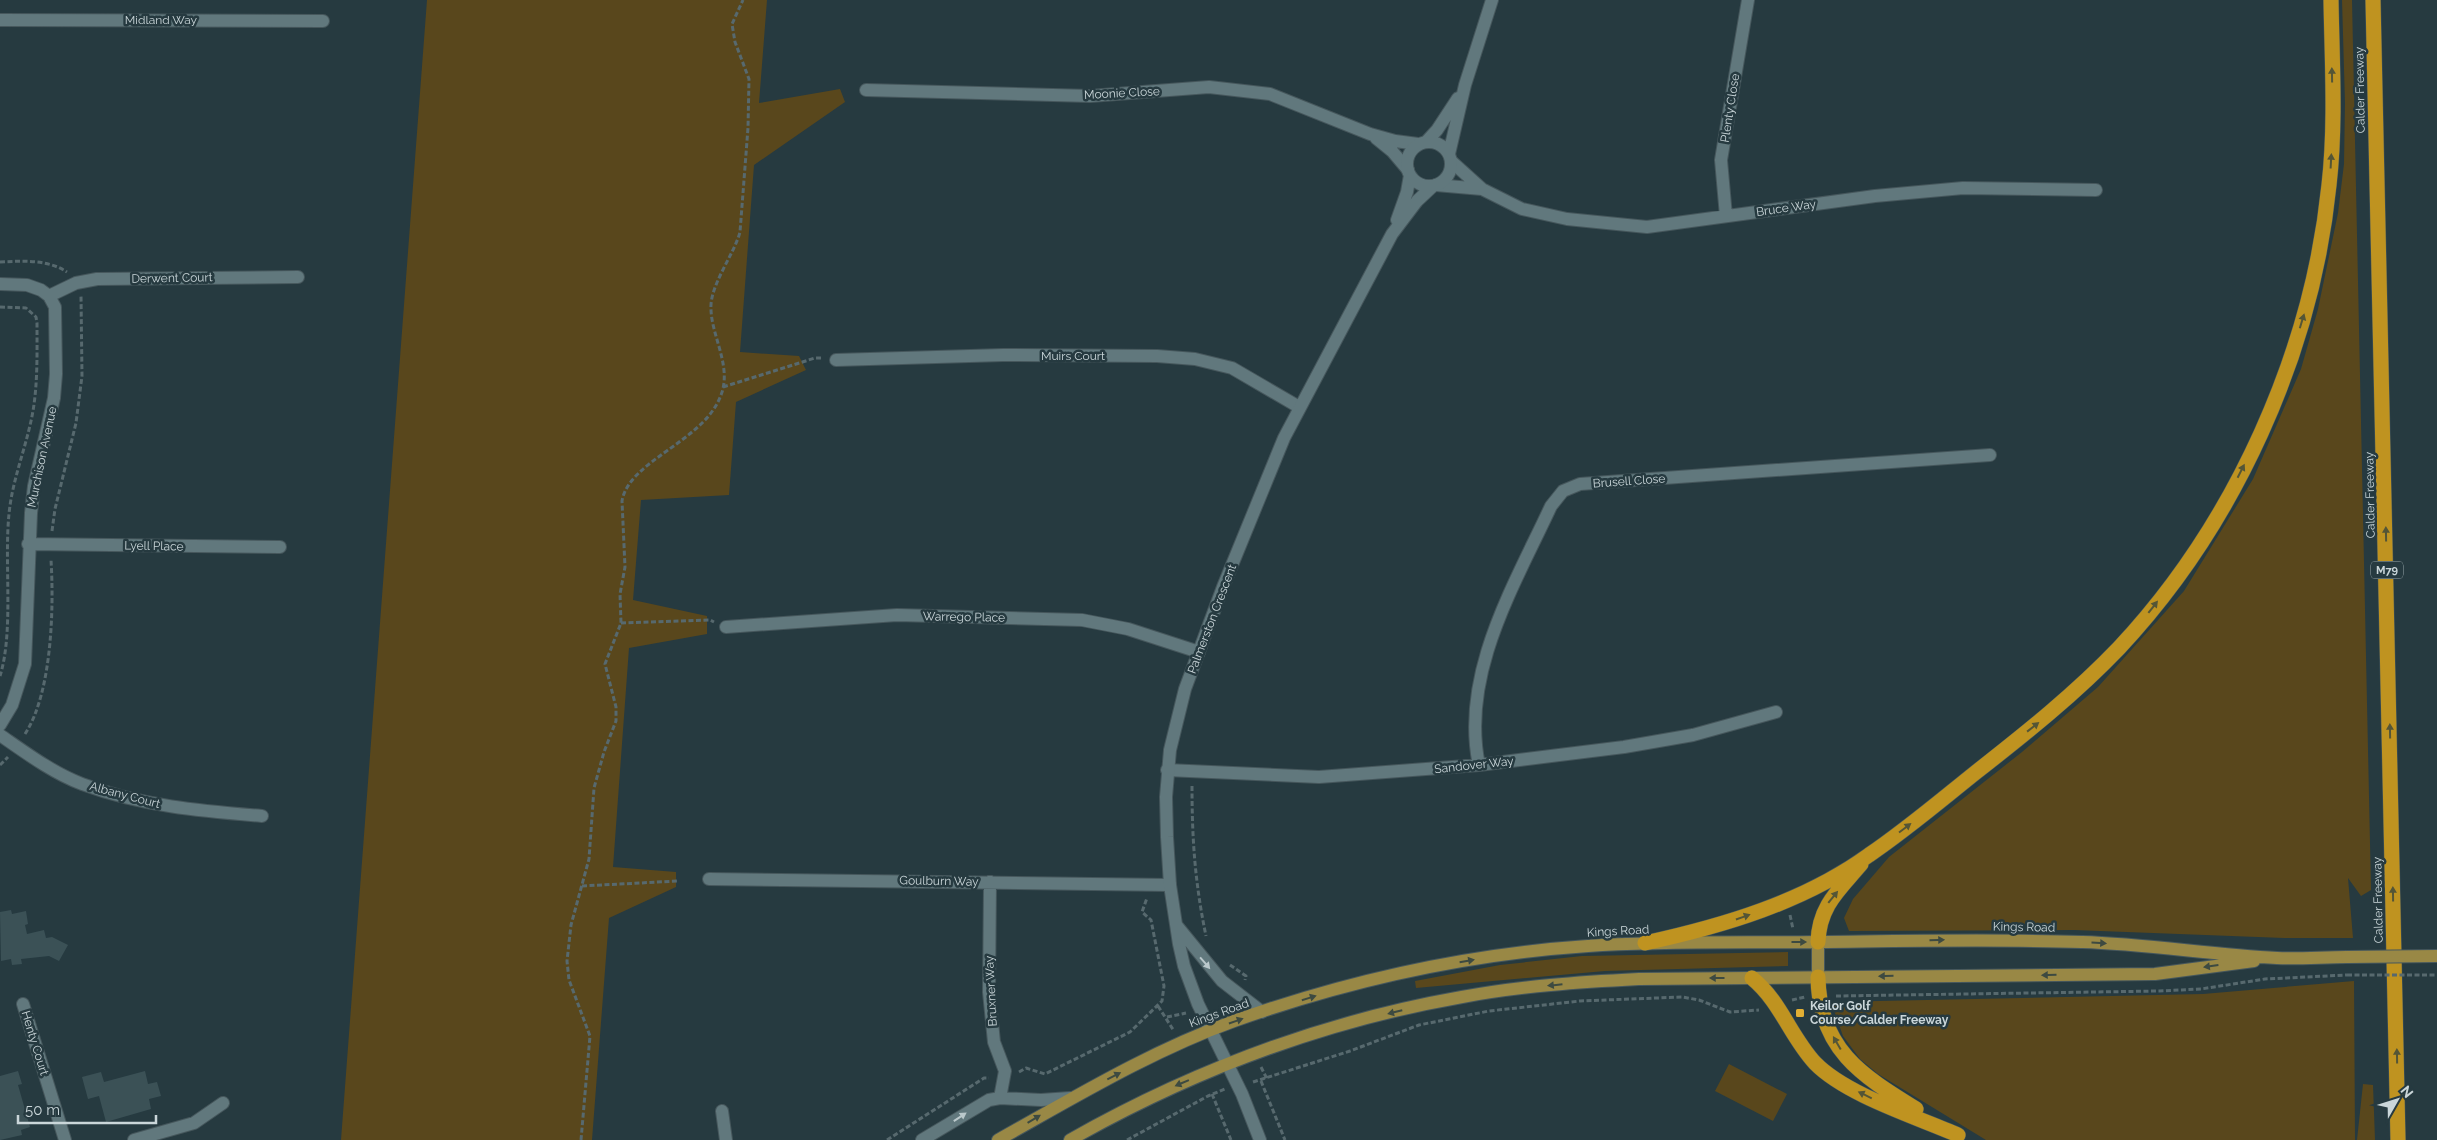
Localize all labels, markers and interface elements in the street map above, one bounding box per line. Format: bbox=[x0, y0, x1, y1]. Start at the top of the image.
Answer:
street label: Midland Way bbox=[125, 13, 198, 27]
street label: Calder Freeway bbox=[2352, 46, 2368, 133]
one-way arrow bbox=[2328, 66, 2336, 82]
street label: Plenty Close bbox=[1718, 73, 1742, 143]
street label: Moonie Close bbox=[1084, 84, 1160, 102]
one-way arrow bbox=[2327, 153, 2335, 169]
street label: Bruce Way bbox=[1755, 197, 1817, 219]
street label: Derwent Court bbox=[131, 270, 213, 286]
one-way arrow bbox=[2298, 313, 2306, 328]
street label: Muirs Court bbox=[1041, 349, 1105, 363]
street label: Murchison Avenue bbox=[24, 405, 60, 509]
street label: Calder Freeway bbox=[2362, 451, 2378, 538]
one-way arrow bbox=[2237, 464, 2245, 478]
street label: Brusell Close bbox=[1592, 471, 1666, 491]
one-way arrow bbox=[2382, 526, 2390, 542]
street label: Lyell Place bbox=[124, 538, 184, 554]
street label: Palmerston Crescent bbox=[1185, 562, 1239, 676]
road number: M79 bbox=[2371, 562, 2403, 578]
one-way arrow bbox=[2147, 601, 2158, 614]
street label: Warrego Place bbox=[923, 609, 1005, 625]
one-way arrow bbox=[2026, 722, 2039, 733]
one-way arrow bbox=[2386, 723, 2394, 739]
street label: Sandover Way bbox=[1434, 754, 1515, 776]
street label: Albany Court bbox=[88, 779, 162, 811]
one-way arrow bbox=[1898, 822, 1911, 833]
street label: Calder Freeway bbox=[2370, 856, 2386, 943]
street label: Goulburn Way bbox=[899, 873, 979, 889]
one-way arrow bbox=[2389, 886, 2397, 902]
one-way arrow bbox=[1827, 891, 1838, 904]
one-way arrow bbox=[1736, 913, 1751, 921]
street label: Kings Road bbox=[1993, 919, 2055, 935]
street label: Kings Road bbox=[1586, 922, 1650, 940]
one-way arrow bbox=[1929, 936, 1945, 944]
one-way arrow bbox=[1791, 938, 1807, 946]
one-way arrow bbox=[2091, 939, 2107, 947]
street label: Bruxner Way bbox=[982, 955, 1000, 1027]
one-way arrow bbox=[1200, 956, 1211, 969]
one-way arrow bbox=[1459, 957, 1475, 965]
one-way arrow bbox=[2202, 963, 2218, 971]
one-way arrow bbox=[2041, 971, 2057, 979]
one-way arrow bbox=[1878, 972, 1894, 980]
one-way arrow bbox=[1709, 974, 1725, 982]
one-way arrow bbox=[1546, 981, 1562, 989]
one-way arrow bbox=[1301, 994, 1316, 1002]
street label: Kings Road bbox=[1187, 996, 1251, 1030]
place label: Keilor Golf Course/Calder Freeway bbox=[1810, 999, 1949, 1027]
marker: Keilor Golf Course/Calder Freeway bbox=[1794, 1007, 1806, 1019]
one-way arrow bbox=[1387, 1008, 1402, 1016]
street label: Henty Court bbox=[19, 1009, 51, 1077]
one-way arrow bbox=[1229, 1017, 1244, 1025]
one-way arrow bbox=[1833, 1035, 1841, 1050]
one-way arrow bbox=[2393, 1048, 2401, 1064]
one-way arrow bbox=[1107, 1072, 1121, 1080]
north arrow bbox=[2372, 1075, 2422, 1125]
one-way arrow bbox=[1175, 1080, 1190, 1088]
text: N bbox=[2398, 1083, 2417, 1101]
one-way arrow bbox=[1858, 1091, 1873, 1099]
scale bar bbox=[18, 1092, 155, 1124]
text: 50 m bbox=[25, 1101, 60, 1119]
one-way arrow bbox=[954, 1112, 967, 1122]
one-way arrow bbox=[1028, 1115, 1041, 1124]

